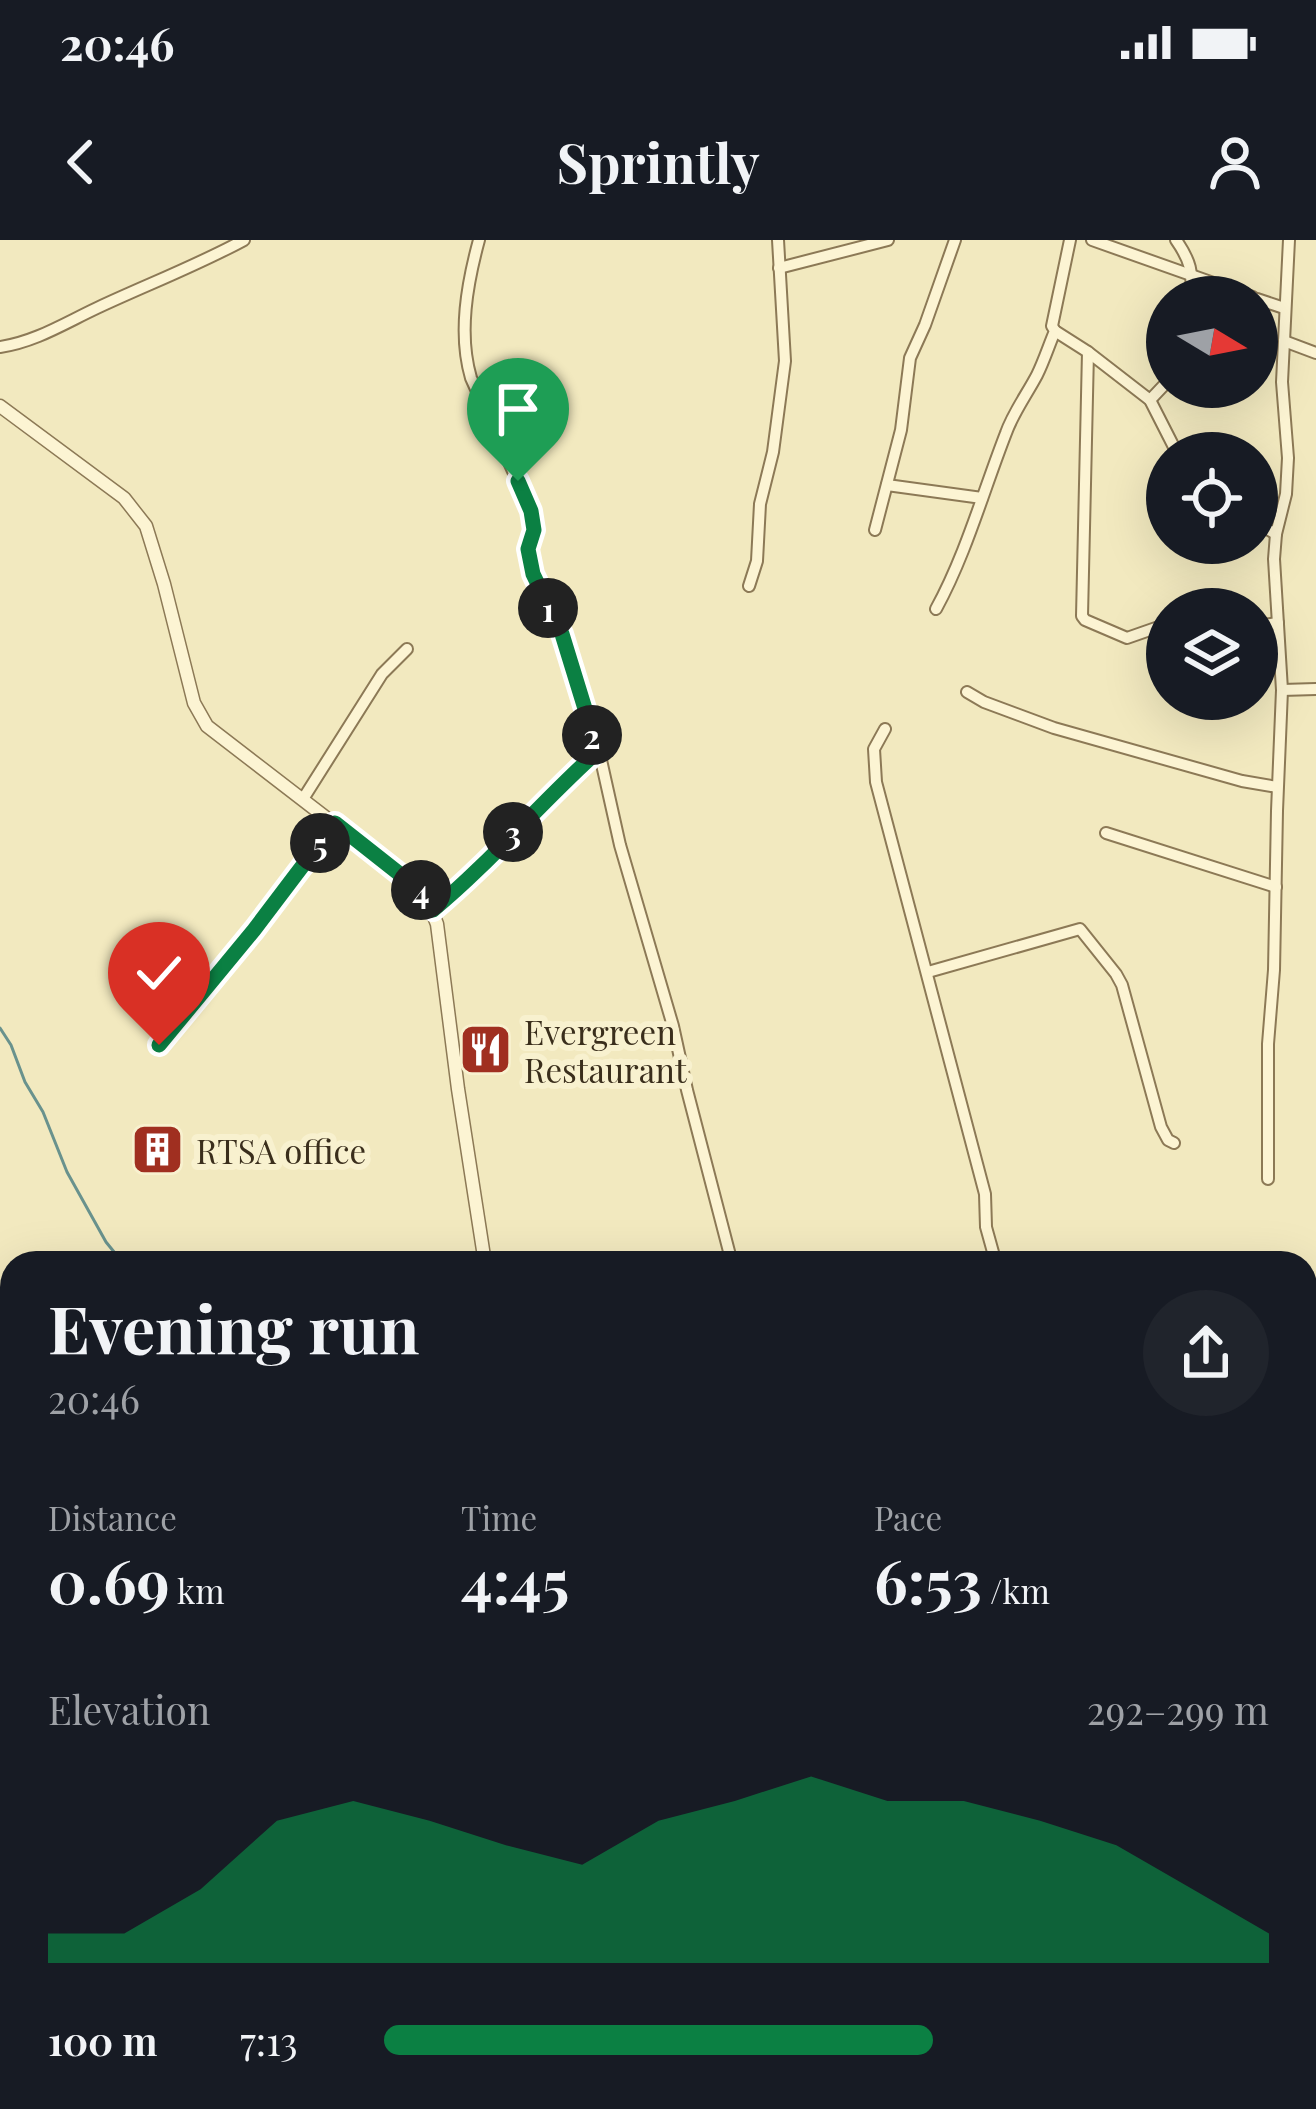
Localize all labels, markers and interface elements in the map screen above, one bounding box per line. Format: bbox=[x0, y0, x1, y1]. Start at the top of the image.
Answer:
text: 20:46 bbox=[60, 12, 175, 72]
text: Sprintly bbox=[556, 126, 760, 198]
icon: back bbox=[48, 129, 114, 195]
icon: person bbox=[1202, 129, 1268, 195]
north arrow bbox=[1146, 276, 1278, 408]
map controls bbox=[1146, 276, 1278, 720]
pin bbox=[467, 358, 569, 481]
icon: arrive bbox=[485, 376, 551, 442]
button: locate bbox=[1146, 432, 1278, 564]
pin: 1 bbox=[518, 578, 578, 638]
text: 1 bbox=[542, 586, 554, 630]
button: layers bbox=[1146, 588, 1278, 720]
pin: 2 bbox=[562, 705, 622, 765]
text: 2 bbox=[583, 713, 601, 757]
pin: 3 bbox=[483, 802, 543, 862]
text: 3 bbox=[505, 810, 521, 854]
pin: 5 bbox=[290, 813, 350, 873]
text: 5 bbox=[312, 821, 328, 865]
pin: 4 bbox=[391, 860, 451, 920]
text: 4 bbox=[412, 868, 430, 912]
pin bbox=[108, 922, 210, 1045]
icon: check bbox=[126, 940, 192, 1006]
place label: Evergreen Restaurant bbox=[524, 1009, 688, 1091]
restaurant icon: Evergreen Restaurant bbox=[457, 1022, 513, 1078]
building icon: RTSA office bbox=[129, 1122, 185, 1178]
place label: RTSA office bbox=[196, 1128, 366, 1172]
text: Evening run bbox=[48, 1283, 420, 1371]
button: share bbox=[1143, 1290, 1269, 1416]
text: 20:46 bbox=[48, 1372, 140, 1424]
text: Distance bbox=[48, 1495, 177, 1539]
text: Time bbox=[461, 1495, 537, 1539]
text: Pace bbox=[874, 1495, 942, 1539]
text: 0.69 bbox=[48, 1539, 170, 1619]
text: 4:45 bbox=[461, 1539, 569, 1619]
text: 6:53 bbox=[874, 1539, 982, 1619]
text: km bbox=[170, 1568, 224, 1612]
text: /km bbox=[982, 1568, 1050, 1612]
text: Elevation bbox=[48, 1683, 210, 1735]
text: 292–299 m bbox=[1087, 1683, 1269, 1735]
text: 100 m bbox=[48, 2014, 158, 2066]
text: 7:13 bbox=[240, 2014, 298, 2066]

